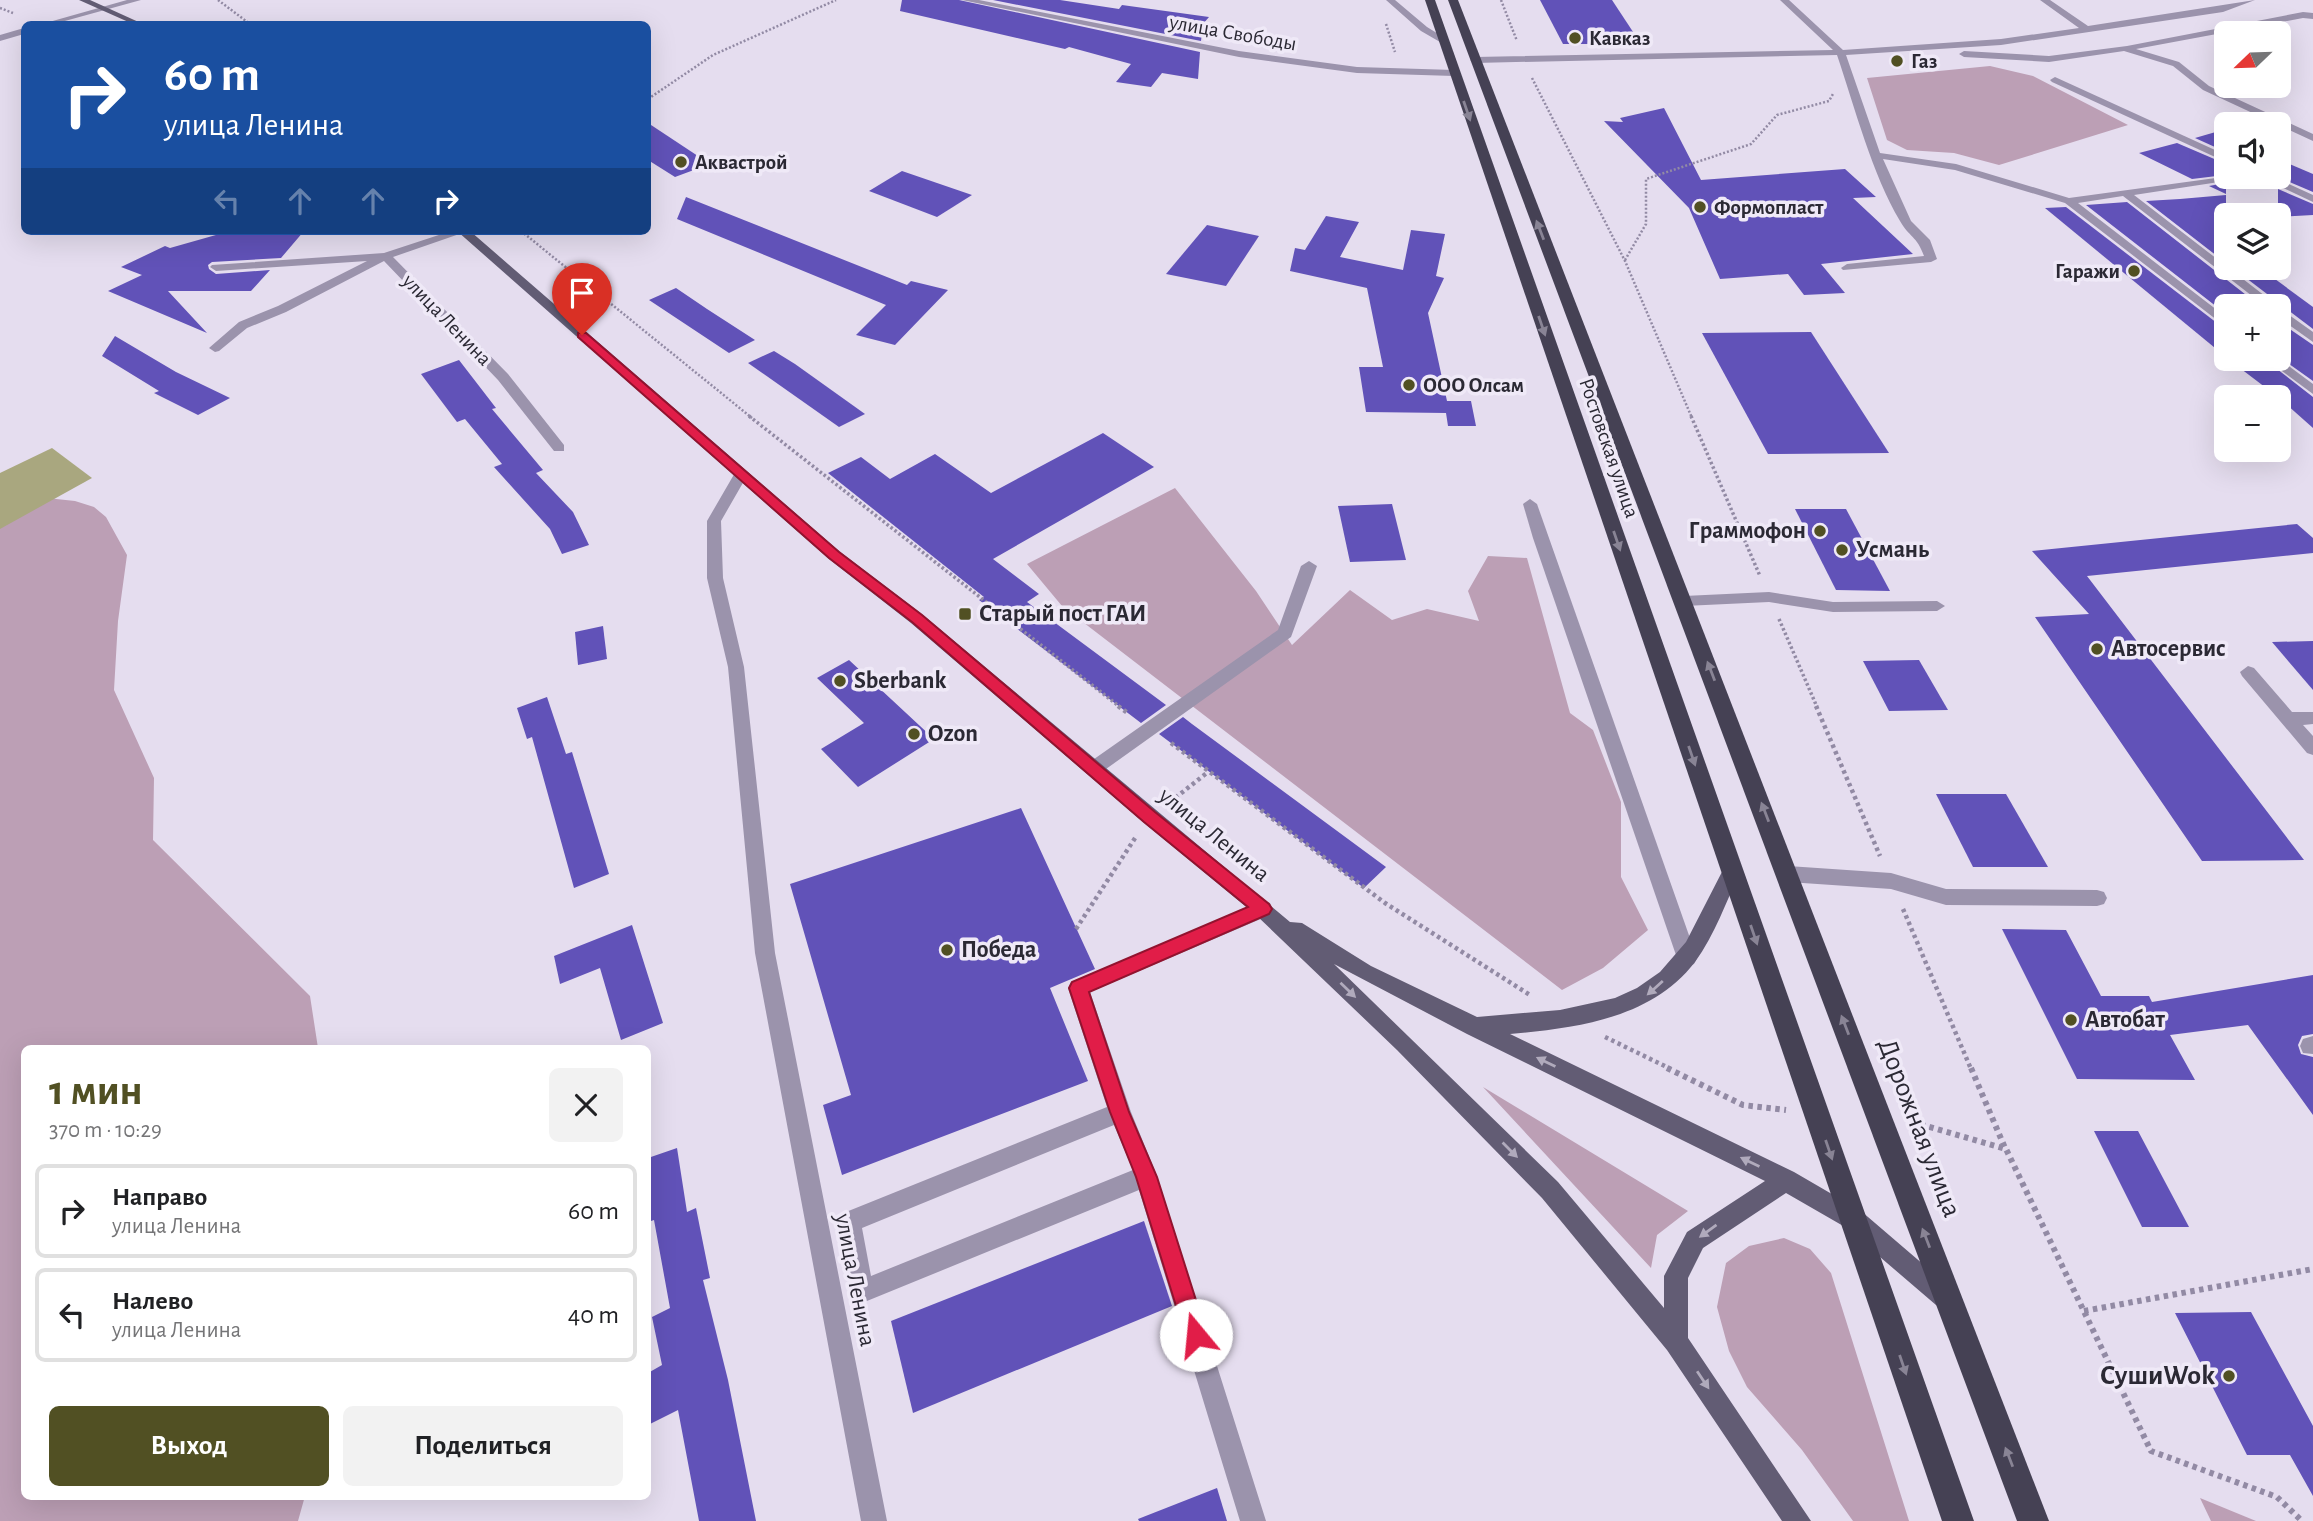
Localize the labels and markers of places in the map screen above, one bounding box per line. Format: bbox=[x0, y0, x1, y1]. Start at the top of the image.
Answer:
place label: Кавказ bbox=[1589, 28, 1650, 49]
marker: Кавказ bbox=[1567, 30, 1583, 46]
place label: Газ bbox=[1911, 51, 1937, 72]
marker: Газ bbox=[1889, 53, 1905, 69]
place label: Аквастрой bbox=[695, 152, 787, 173]
marker: Аквастрой bbox=[673, 154, 689, 170]
place label: Формопласт bbox=[1714, 197, 1824, 218]
marker: Формопласт bbox=[1692, 199, 1708, 215]
place label: Гаражи bbox=[2055, 261, 2120, 282]
pin bbox=[552, 263, 612, 335]
marker: Гаражи bbox=[2126, 263, 2142, 279]
place label: ООО Олсам bbox=[1423, 375, 1524, 396]
marker: ООО Олсам bbox=[1401, 377, 1417, 393]
place label: Граммофон bbox=[1689, 519, 1806, 543]
marker: Граммофон bbox=[1812, 523, 1828, 539]
place label: Усмань bbox=[1856, 538, 1929, 562]
marker: Усмань bbox=[1834, 542, 1850, 558]
place label: Старый пост ГАИ bbox=[979, 602, 1146, 626]
marker: Старый пост ГАИ bbox=[957, 606, 973, 622]
place label: Автосервис bbox=[2111, 637, 2226, 661]
marker: Автосервис bbox=[2089, 641, 2105, 657]
place label: Sberbank bbox=[854, 669, 946, 693]
marker: Sberbank bbox=[832, 673, 848, 689]
place label: Ozon bbox=[928, 722, 978, 746]
marker: Ozon bbox=[906, 726, 922, 742]
place label: Победа bbox=[961, 938, 1036, 962]
marker: Победа bbox=[939, 942, 955, 958]
place label: Автобат bbox=[2085, 1008, 2165, 1032]
marker: Автобат bbox=[2063, 1012, 2079, 1028]
place label: CушиWok bbox=[2100, 1362, 2215, 1390]
marker: CушиWok bbox=[2221, 1368, 2237, 1384]

